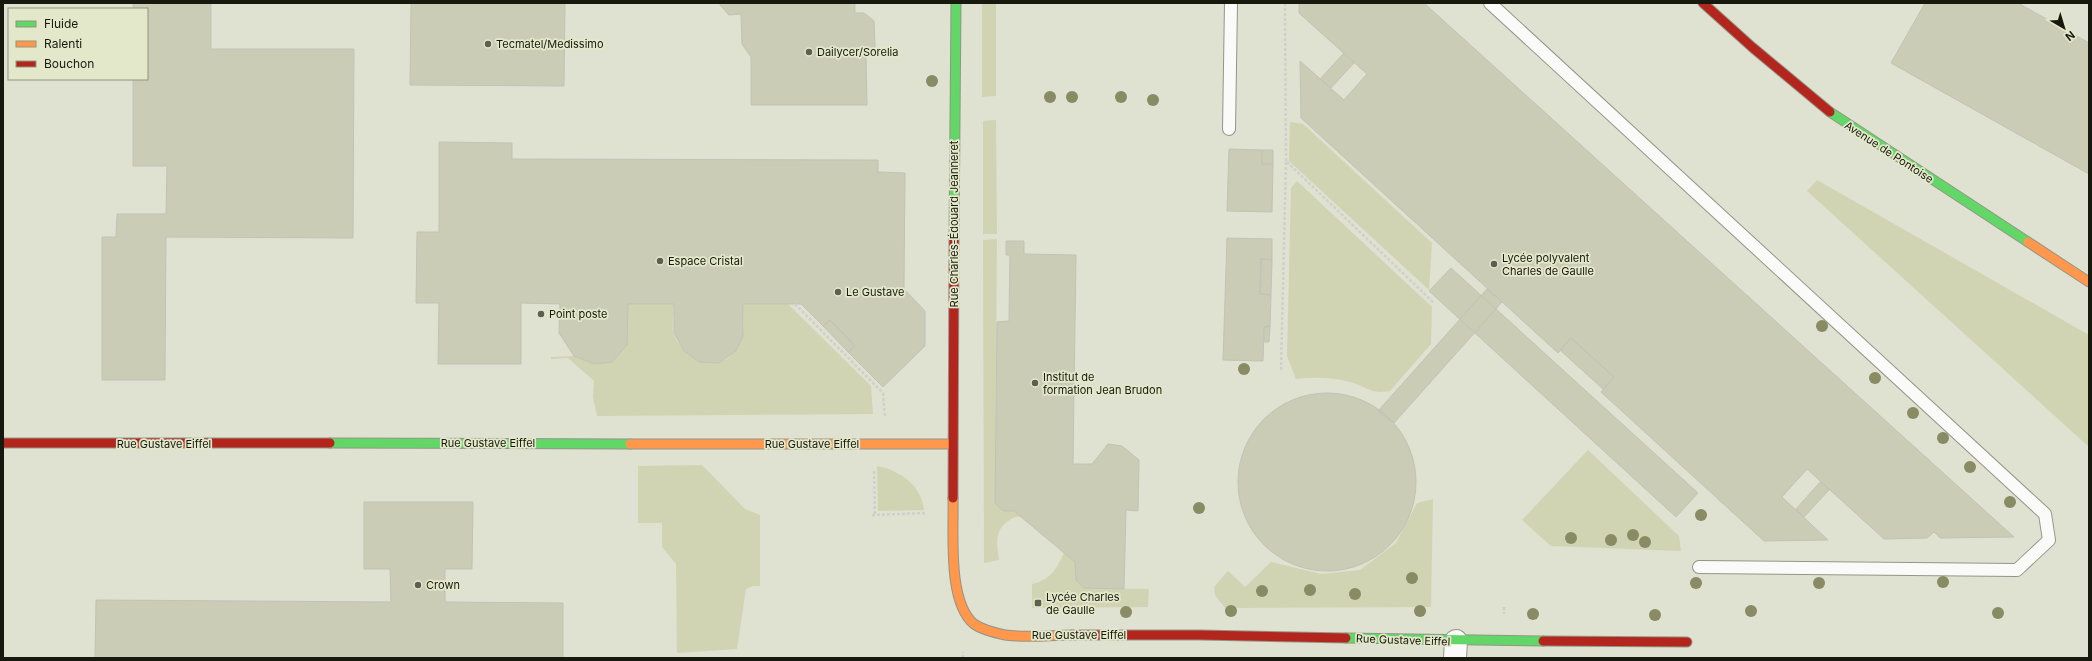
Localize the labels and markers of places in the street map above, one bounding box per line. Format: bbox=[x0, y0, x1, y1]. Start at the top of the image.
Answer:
place label: Tecmatel/Medissimo bbox=[496, 37, 604, 51]
marker: Tecmatel/Medissimo bbox=[483, 39, 493, 49]
place label: Dailycer/Sorelia bbox=[817, 45, 898, 59]
marker: Dailycer/Sorelia bbox=[804, 47, 814, 57]
place label: Lycée polyvalent Charles de Gaulle bbox=[1502, 251, 1594, 278]
place label: Espace Cristal bbox=[668, 254, 743, 268]
marker: Espace Cristal bbox=[655, 256, 665, 266]
marker: Lycée polyvalent Charles de Gaulle bbox=[1489, 259, 1499, 269]
place label: Le Gustave bbox=[846, 285, 904, 299]
marker: Le Gustave bbox=[833, 287, 843, 297]
place label: Point poste bbox=[549, 307, 607, 321]
marker: Point poste bbox=[536, 309, 546, 319]
place label: Institut de formation Jean Brudon bbox=[1043, 370, 1162, 397]
marker: Institut de formation Jean Brudon bbox=[1030, 378, 1040, 388]
place label: Crown bbox=[426, 578, 460, 592]
marker: Crown bbox=[413, 580, 423, 590]
place label: Lycée Charles de Gaulle bbox=[1046, 590, 1120, 617]
marker: Lycée Charles de Gaulle bbox=[1033, 598, 1043, 608]

